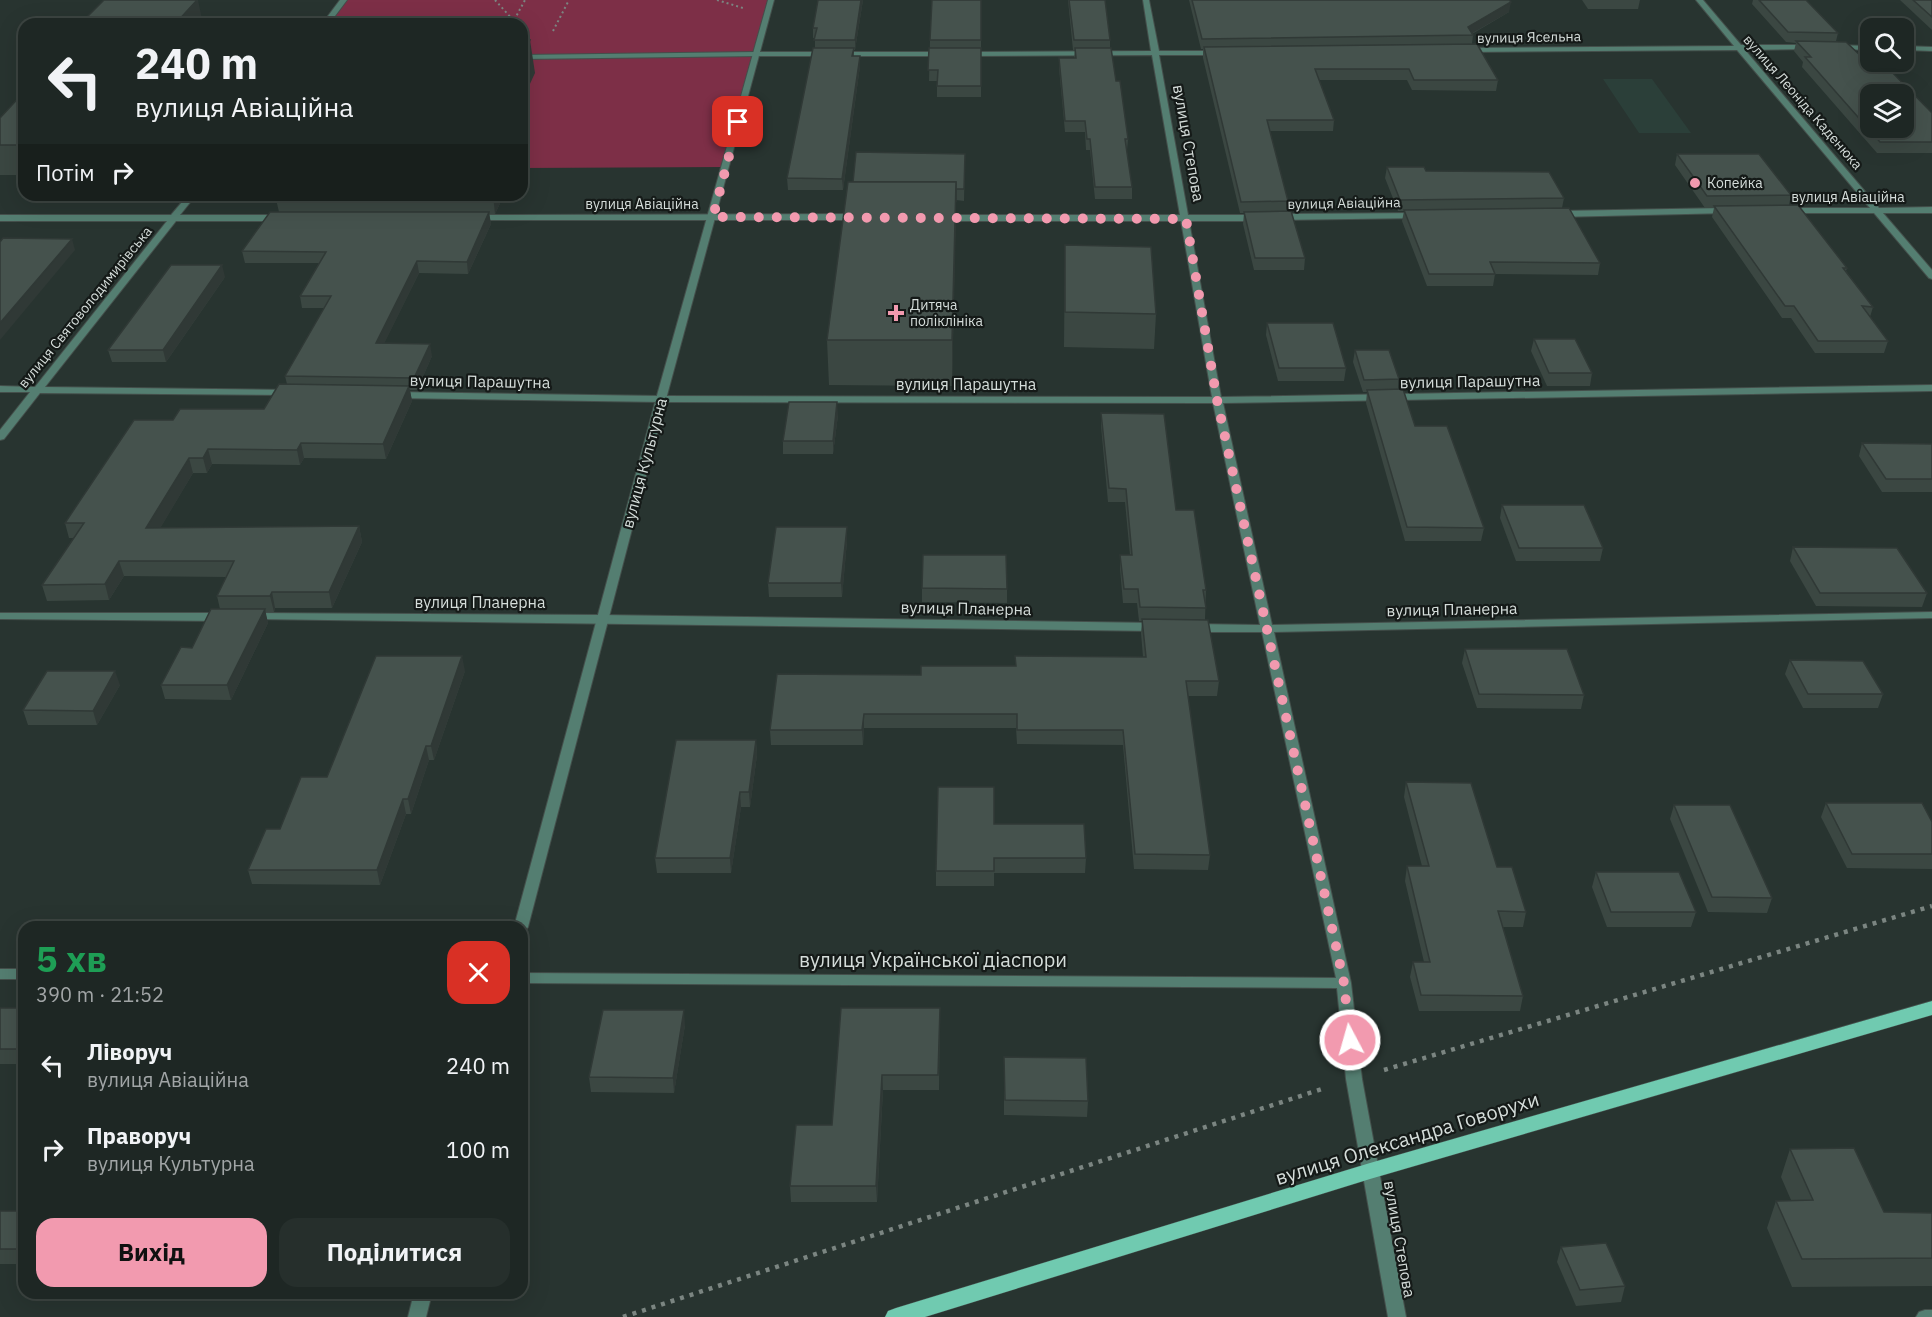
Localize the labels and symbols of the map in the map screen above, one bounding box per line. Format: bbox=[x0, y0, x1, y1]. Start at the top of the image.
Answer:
street label: вулиця Ясельна bbox=[1477, 27, 1582, 47]
street label: вулиця Леоніда Каденюка bbox=[1739, 31, 1867, 174]
street label: вулиця Степова bbox=[1169, 83, 1209, 204]
pin bbox=[712, 96, 763, 147]
place label: Копейка bbox=[1707, 174, 1763, 192]
marker: Копейка bbox=[1688, 176, 1702, 190]
street label: вулиця Авіаційна bbox=[1791, 188, 1905, 206]
street label: вулиця Авіаційна bbox=[1287, 193, 1401, 213]
street label: вулиця Авіаційна bbox=[585, 195, 699, 213]
street label: вулиця Святоволодимирівська bbox=[14, 222, 156, 391]
place label: Дитяча поліклініка bbox=[910, 296, 984, 330]
marker: Дитяча поліклініка bbox=[887, 304, 905, 322]
street label: вулиця Парашутна bbox=[409, 370, 551, 392]
street label: вулиця Парашутна bbox=[1399, 370, 1541, 392]
street label: вулиця Парашутна bbox=[896, 374, 1037, 394]
street label: вулиця Культурна bbox=[617, 395, 671, 530]
street label: вулиця Планерна bbox=[414, 592, 546, 612]
street label: вулиця Планерна bbox=[900, 597, 1032, 619]
street label: вулиця Планерна bbox=[1386, 598, 1518, 620]
street label: вулиця Української діаспори bbox=[799, 946, 1067, 973]
position arrow bbox=[1318, 1008, 1382, 1072]
street label: вулиця Олександра Говорухи bbox=[1272, 1085, 1542, 1191]
street label: вулиця Степова bbox=[1380, 1179, 1420, 1300]

